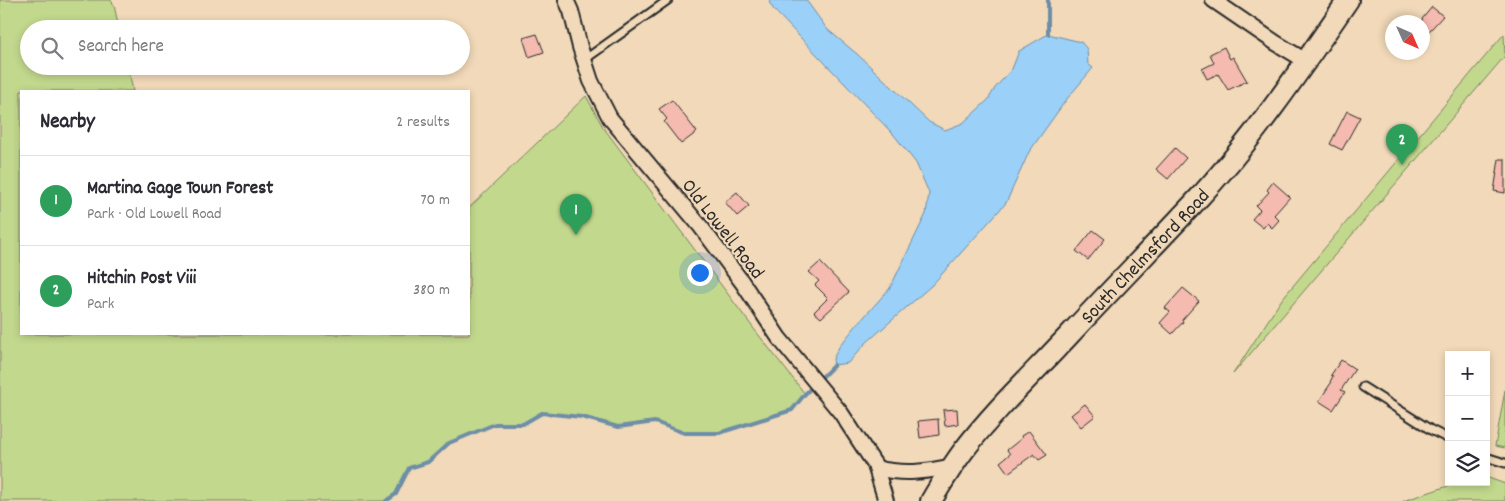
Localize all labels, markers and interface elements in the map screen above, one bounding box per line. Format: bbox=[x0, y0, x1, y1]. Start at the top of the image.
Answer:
north arrow bbox=[1385, 15, 1430, 60]
search box bbox=[20, 20, 470, 75]
icon: search bbox=[38, 34, 66, 62]
text: Search here bbox=[78, 34, 164, 61]
text: Nearby bbox=[40, 108, 95, 138]
text: 2 results bbox=[396, 111, 450, 134]
pin: 2 bbox=[1386, 124, 1418, 165]
street label: Old Lowell Road bbox=[674, 174, 770, 286]
text: Martina Gage Town Forest bbox=[87, 176, 273, 203]
street label: South Chelmsford Road bbox=[1075, 184, 1218, 331]
text: 1 bbox=[54, 189, 58, 212]
text: 70 m bbox=[420, 189, 450, 212]
pin: 1 bbox=[560, 194, 592, 235]
text: Park · Old Lowell Road bbox=[87, 203, 222, 226]
your location bbox=[687, 260, 713, 286]
text: Hitchin Post Viii bbox=[87, 266, 196, 293]
text: 2 bbox=[53, 279, 60, 302]
text: 380 m bbox=[413, 279, 450, 302]
text: Park bbox=[87, 293, 114, 316]
map controls bbox=[1445, 351, 1490, 486]
button: + bbox=[1445, 351, 1490, 396]
button: − bbox=[1445, 396, 1490, 441]
button: layers bbox=[1445, 441, 1490, 486]

